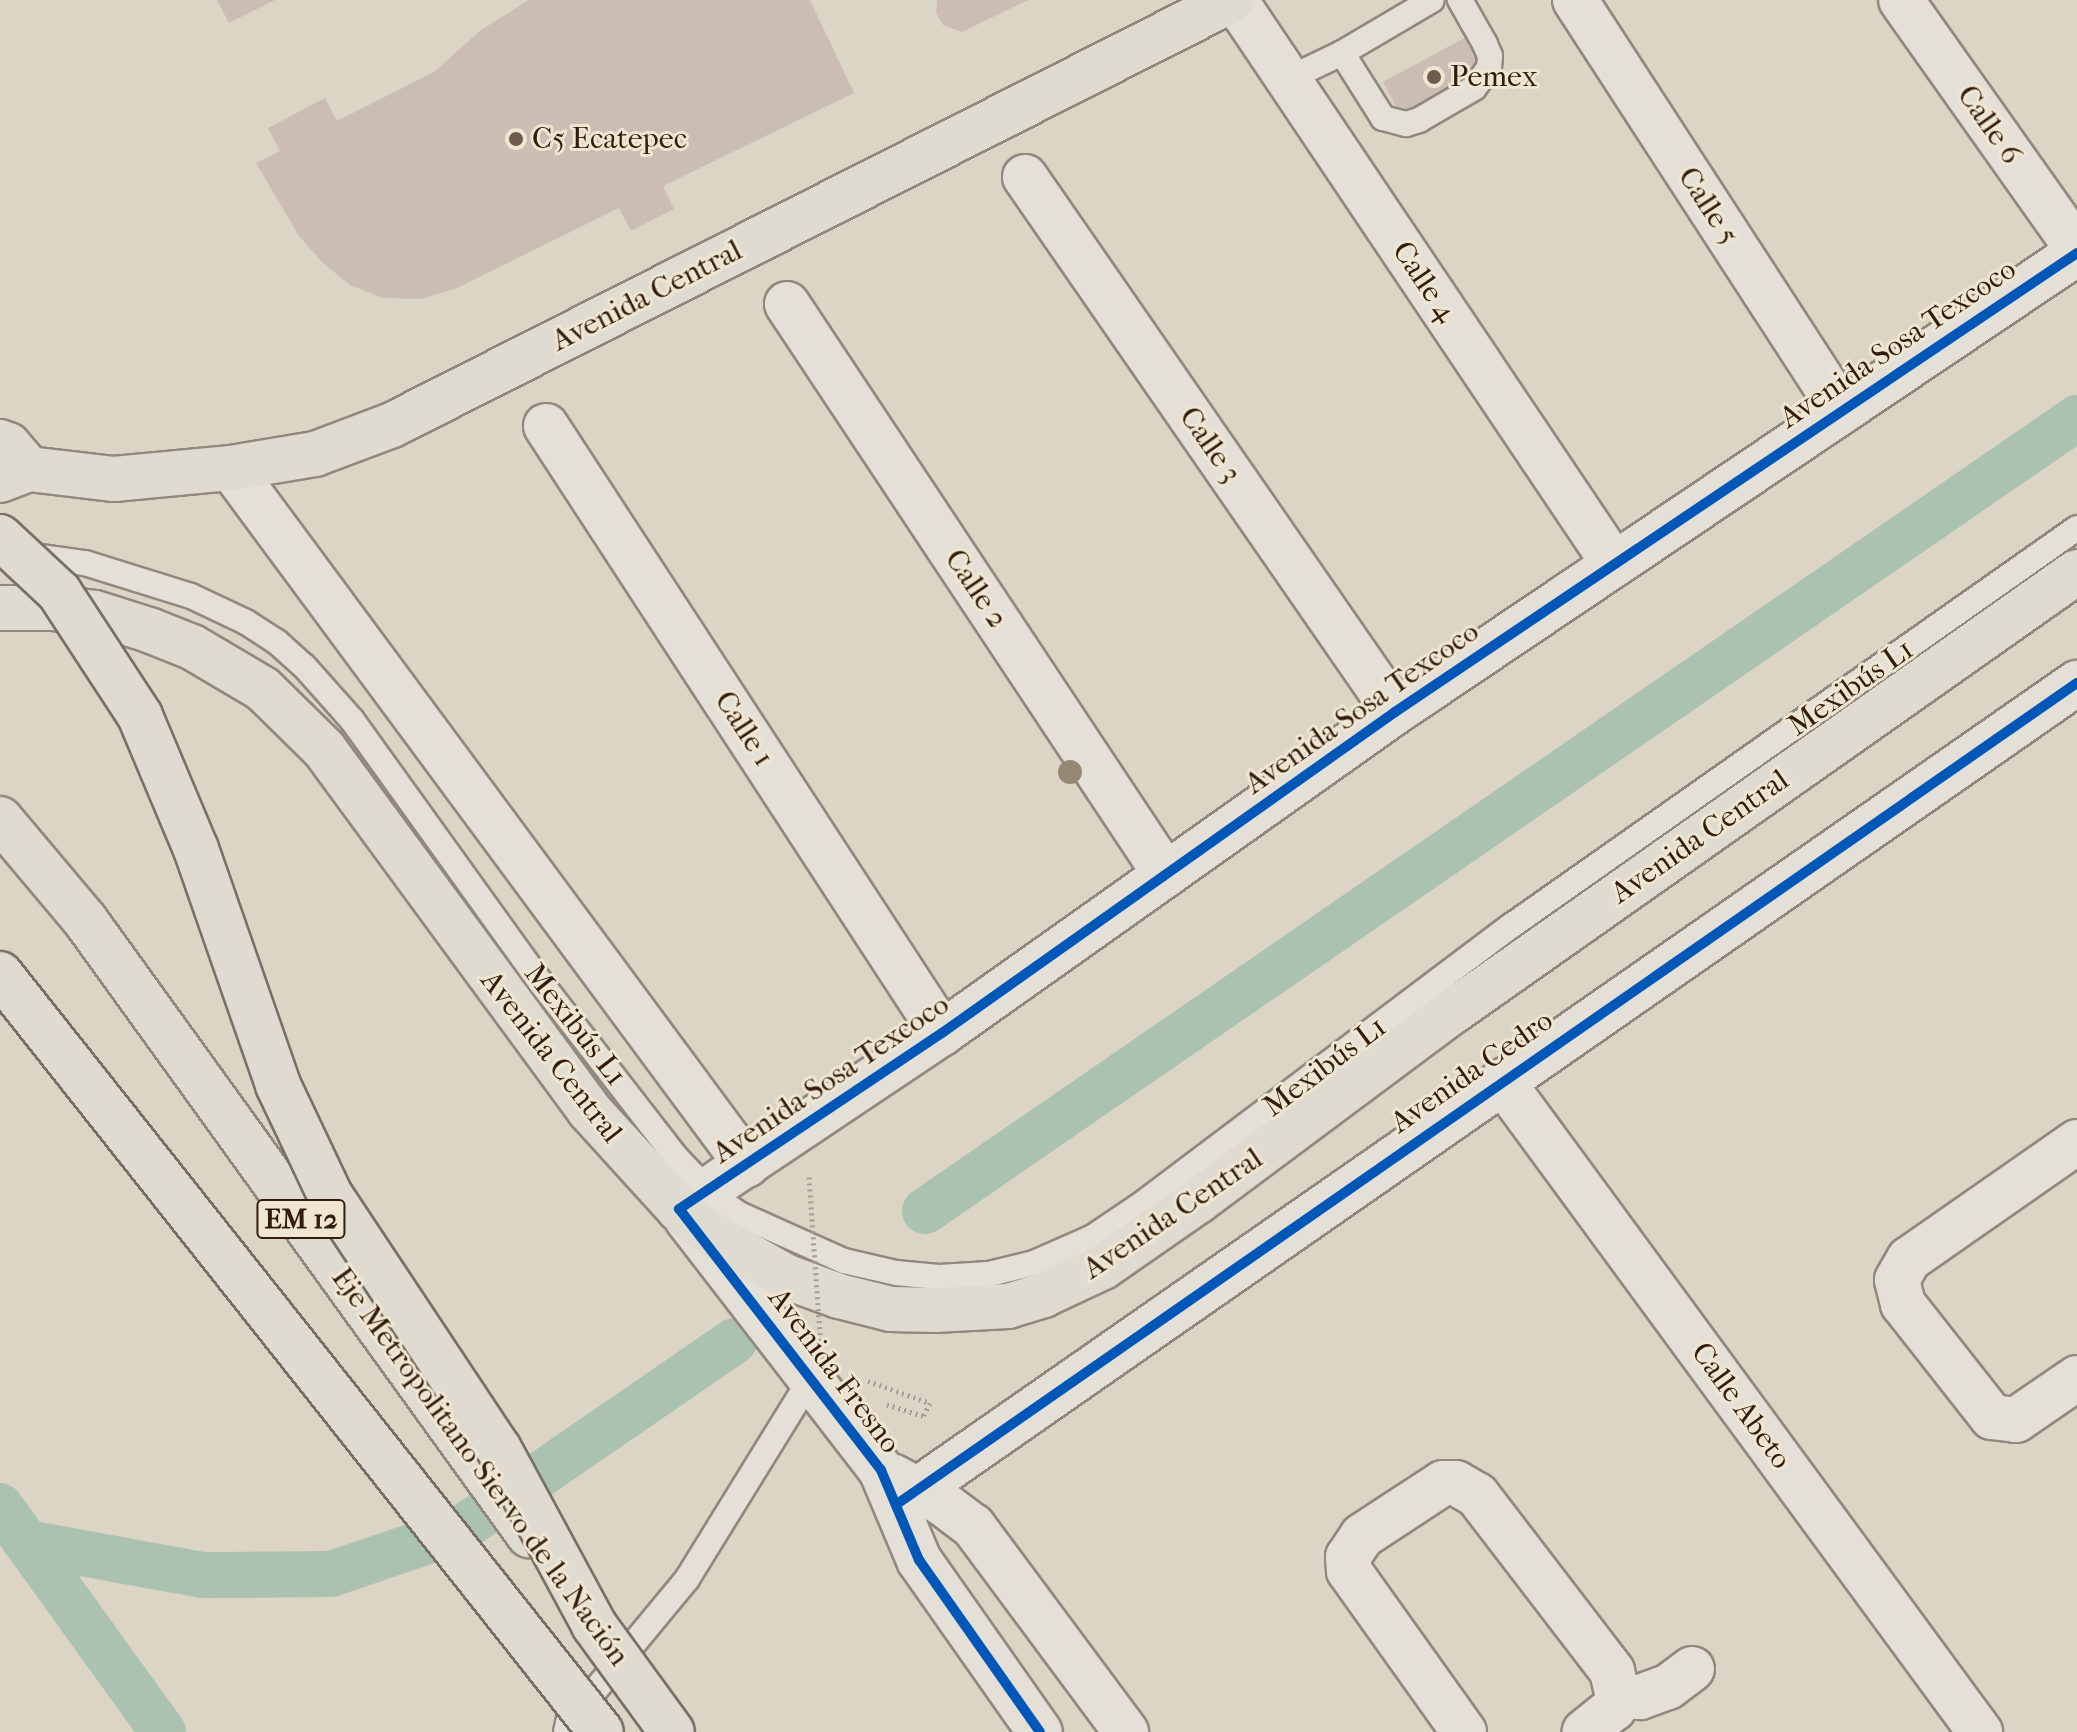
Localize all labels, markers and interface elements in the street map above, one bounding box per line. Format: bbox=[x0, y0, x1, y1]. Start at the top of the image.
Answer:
place label: Pemex bbox=[1450, 59, 1537, 95]
marker: Pemex bbox=[1425, 68, 1443, 86]
street label: Calle 6 bbox=[1949, 79, 2029, 171]
place label: C5 Ecatepec bbox=[532, 121, 687, 157]
marker: C5 Ecatepec bbox=[507, 130, 525, 148]
street label: Calle 5 bbox=[1670, 161, 1746, 251]
street label: Avenida Central bbox=[546, 233, 748, 359]
street label: Calle 4 bbox=[1384, 235, 1464, 329]
street label: Avenida Sosa Texcoco bbox=[1773, 252, 2023, 436]
street label: Calle 3 bbox=[1171, 400, 1249, 490]
street label: Calle 2 bbox=[937, 543, 1015, 635]
street label: Avenida Sosa Texcoco bbox=[1238, 614, 1486, 802]
street label: Mexibús L1 bbox=[1781, 632, 1921, 744]
street label: Calle 1 bbox=[706, 685, 782, 773]
street label: Avenida Central bbox=[1604, 762, 1796, 912]
street label: Mexibús L1 bbox=[516, 957, 634, 1093]
street label: Avenida Central bbox=[473, 964, 629, 1150]
street label: Avenida Sosa Texcoco bbox=[706, 987, 956, 1171]
street label: Avenida Cedro bbox=[1384, 1003, 1560, 1141]
street label: Mexibús L1 bbox=[1256, 1009, 1394, 1125]
street label: Avenida Central bbox=[1076, 1141, 1270, 1287]
road number: EM 12 bbox=[255, 1195, 347, 1243]
street label: Eje Metropolitano Siervo de la Nación bbox=[323, 1261, 637, 1673]
street label: Avenida Fresno bbox=[760, 1281, 908, 1461]
street label: Calle Abeto bbox=[1683, 1336, 1799, 1476]

